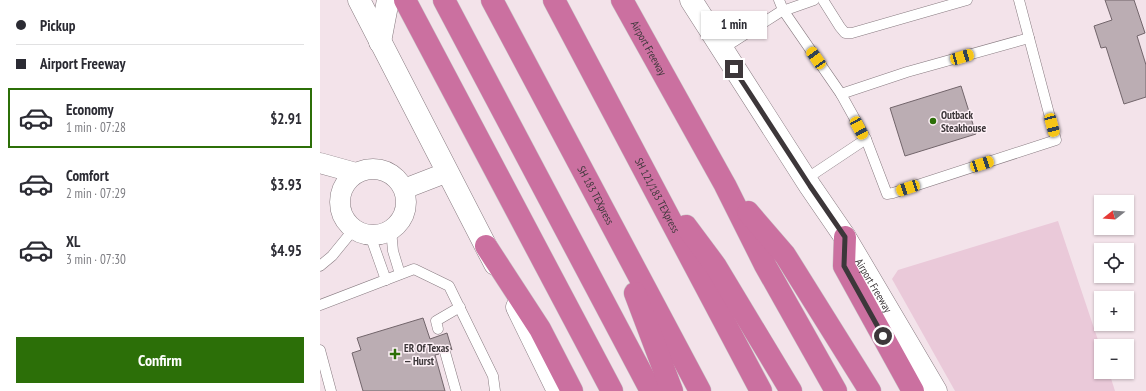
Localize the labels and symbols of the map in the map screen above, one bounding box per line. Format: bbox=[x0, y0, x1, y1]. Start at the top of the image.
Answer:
callout: 1 min bbox=[701, 11, 767, 39]
street label: Airport Freeway bbox=[628, 18, 670, 79]
car bbox=[804, 45, 828, 71]
car bbox=[949, 48, 975, 66]
route end bbox=[725, 60, 743, 78]
place label: Outback Steakhouse bbox=[941, 108, 986, 135]
car bbox=[1043, 112, 1061, 138]
car bbox=[848, 115, 870, 141]
marker: Outback Steakhouse bbox=[928, 116, 938, 126]
street label: SH 121/183 TEXpress bbox=[632, 155, 683, 235]
car bbox=[969, 155, 995, 173]
street label: SH 183 TEXpress bbox=[574, 163, 617, 227]
car bbox=[895, 179, 921, 197]
north arrow bbox=[1094, 195, 1134, 235]
street label: Airport Freeway bbox=[852, 256, 895, 316]
route start bbox=[874, 327, 892, 345]
place label: ER Of Texas — Hurst bbox=[404, 341, 449, 368]
marker: ER Of Texas — Hurst bbox=[389, 348, 401, 360]

